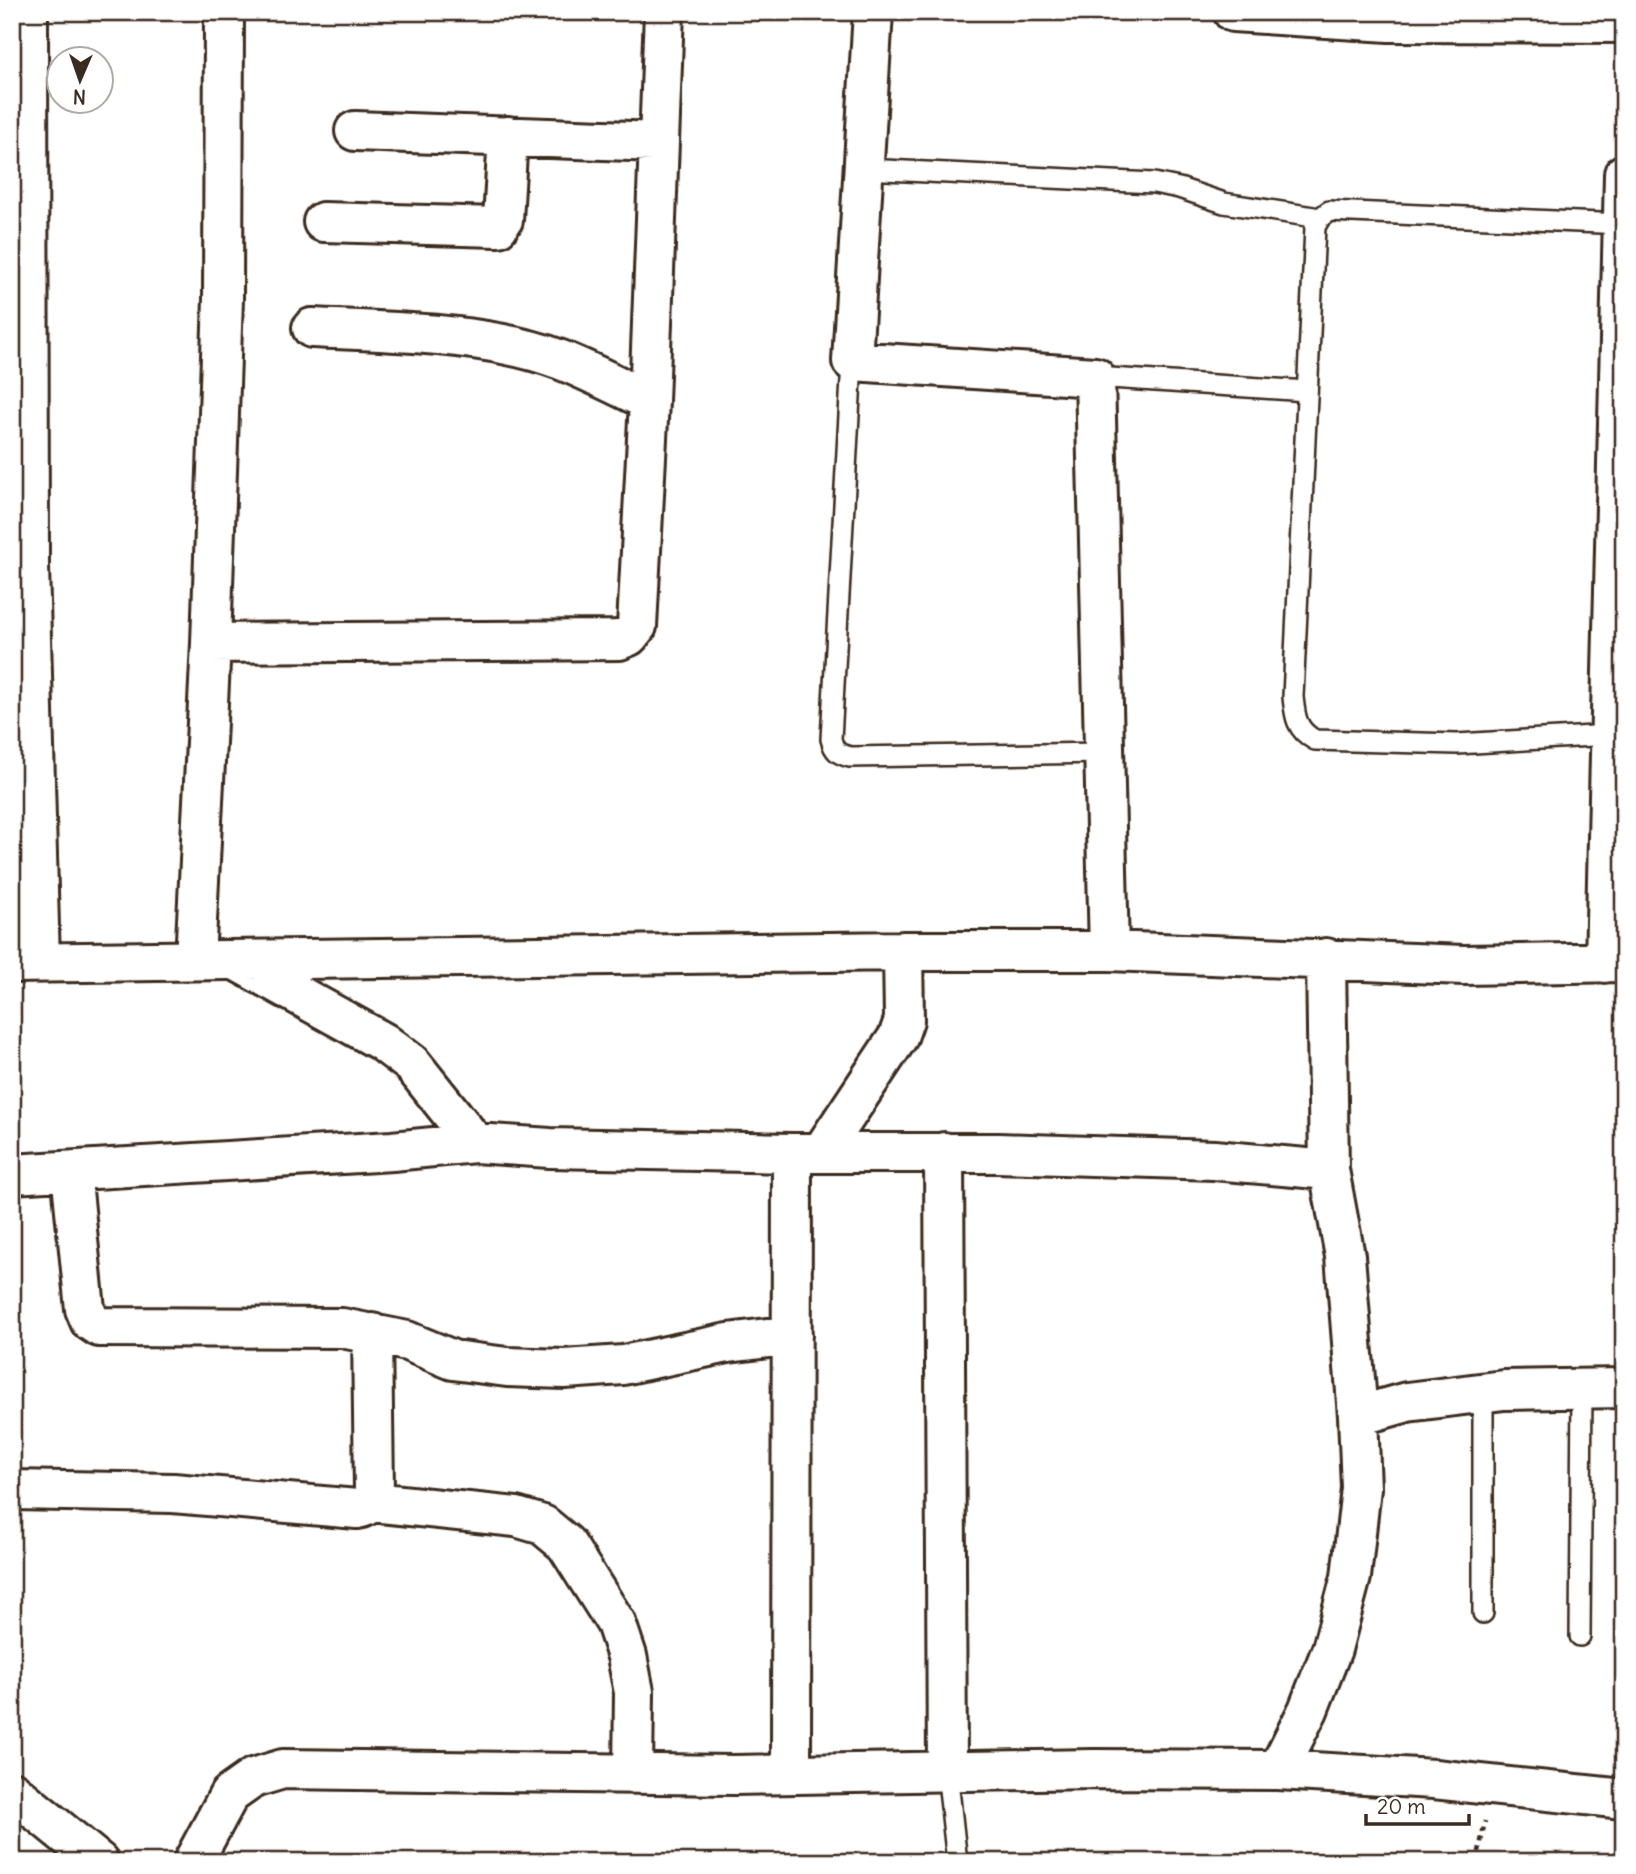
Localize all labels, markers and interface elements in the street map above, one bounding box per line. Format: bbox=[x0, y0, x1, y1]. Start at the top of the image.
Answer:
north arrow bbox=[46, 46, 116, 116]
text: N bbox=[72, 85, 86, 109]
scale bar bbox=[1366, 1783, 1470, 1827]
text: 20 m bbox=[1377, 1793, 1426, 1820]

